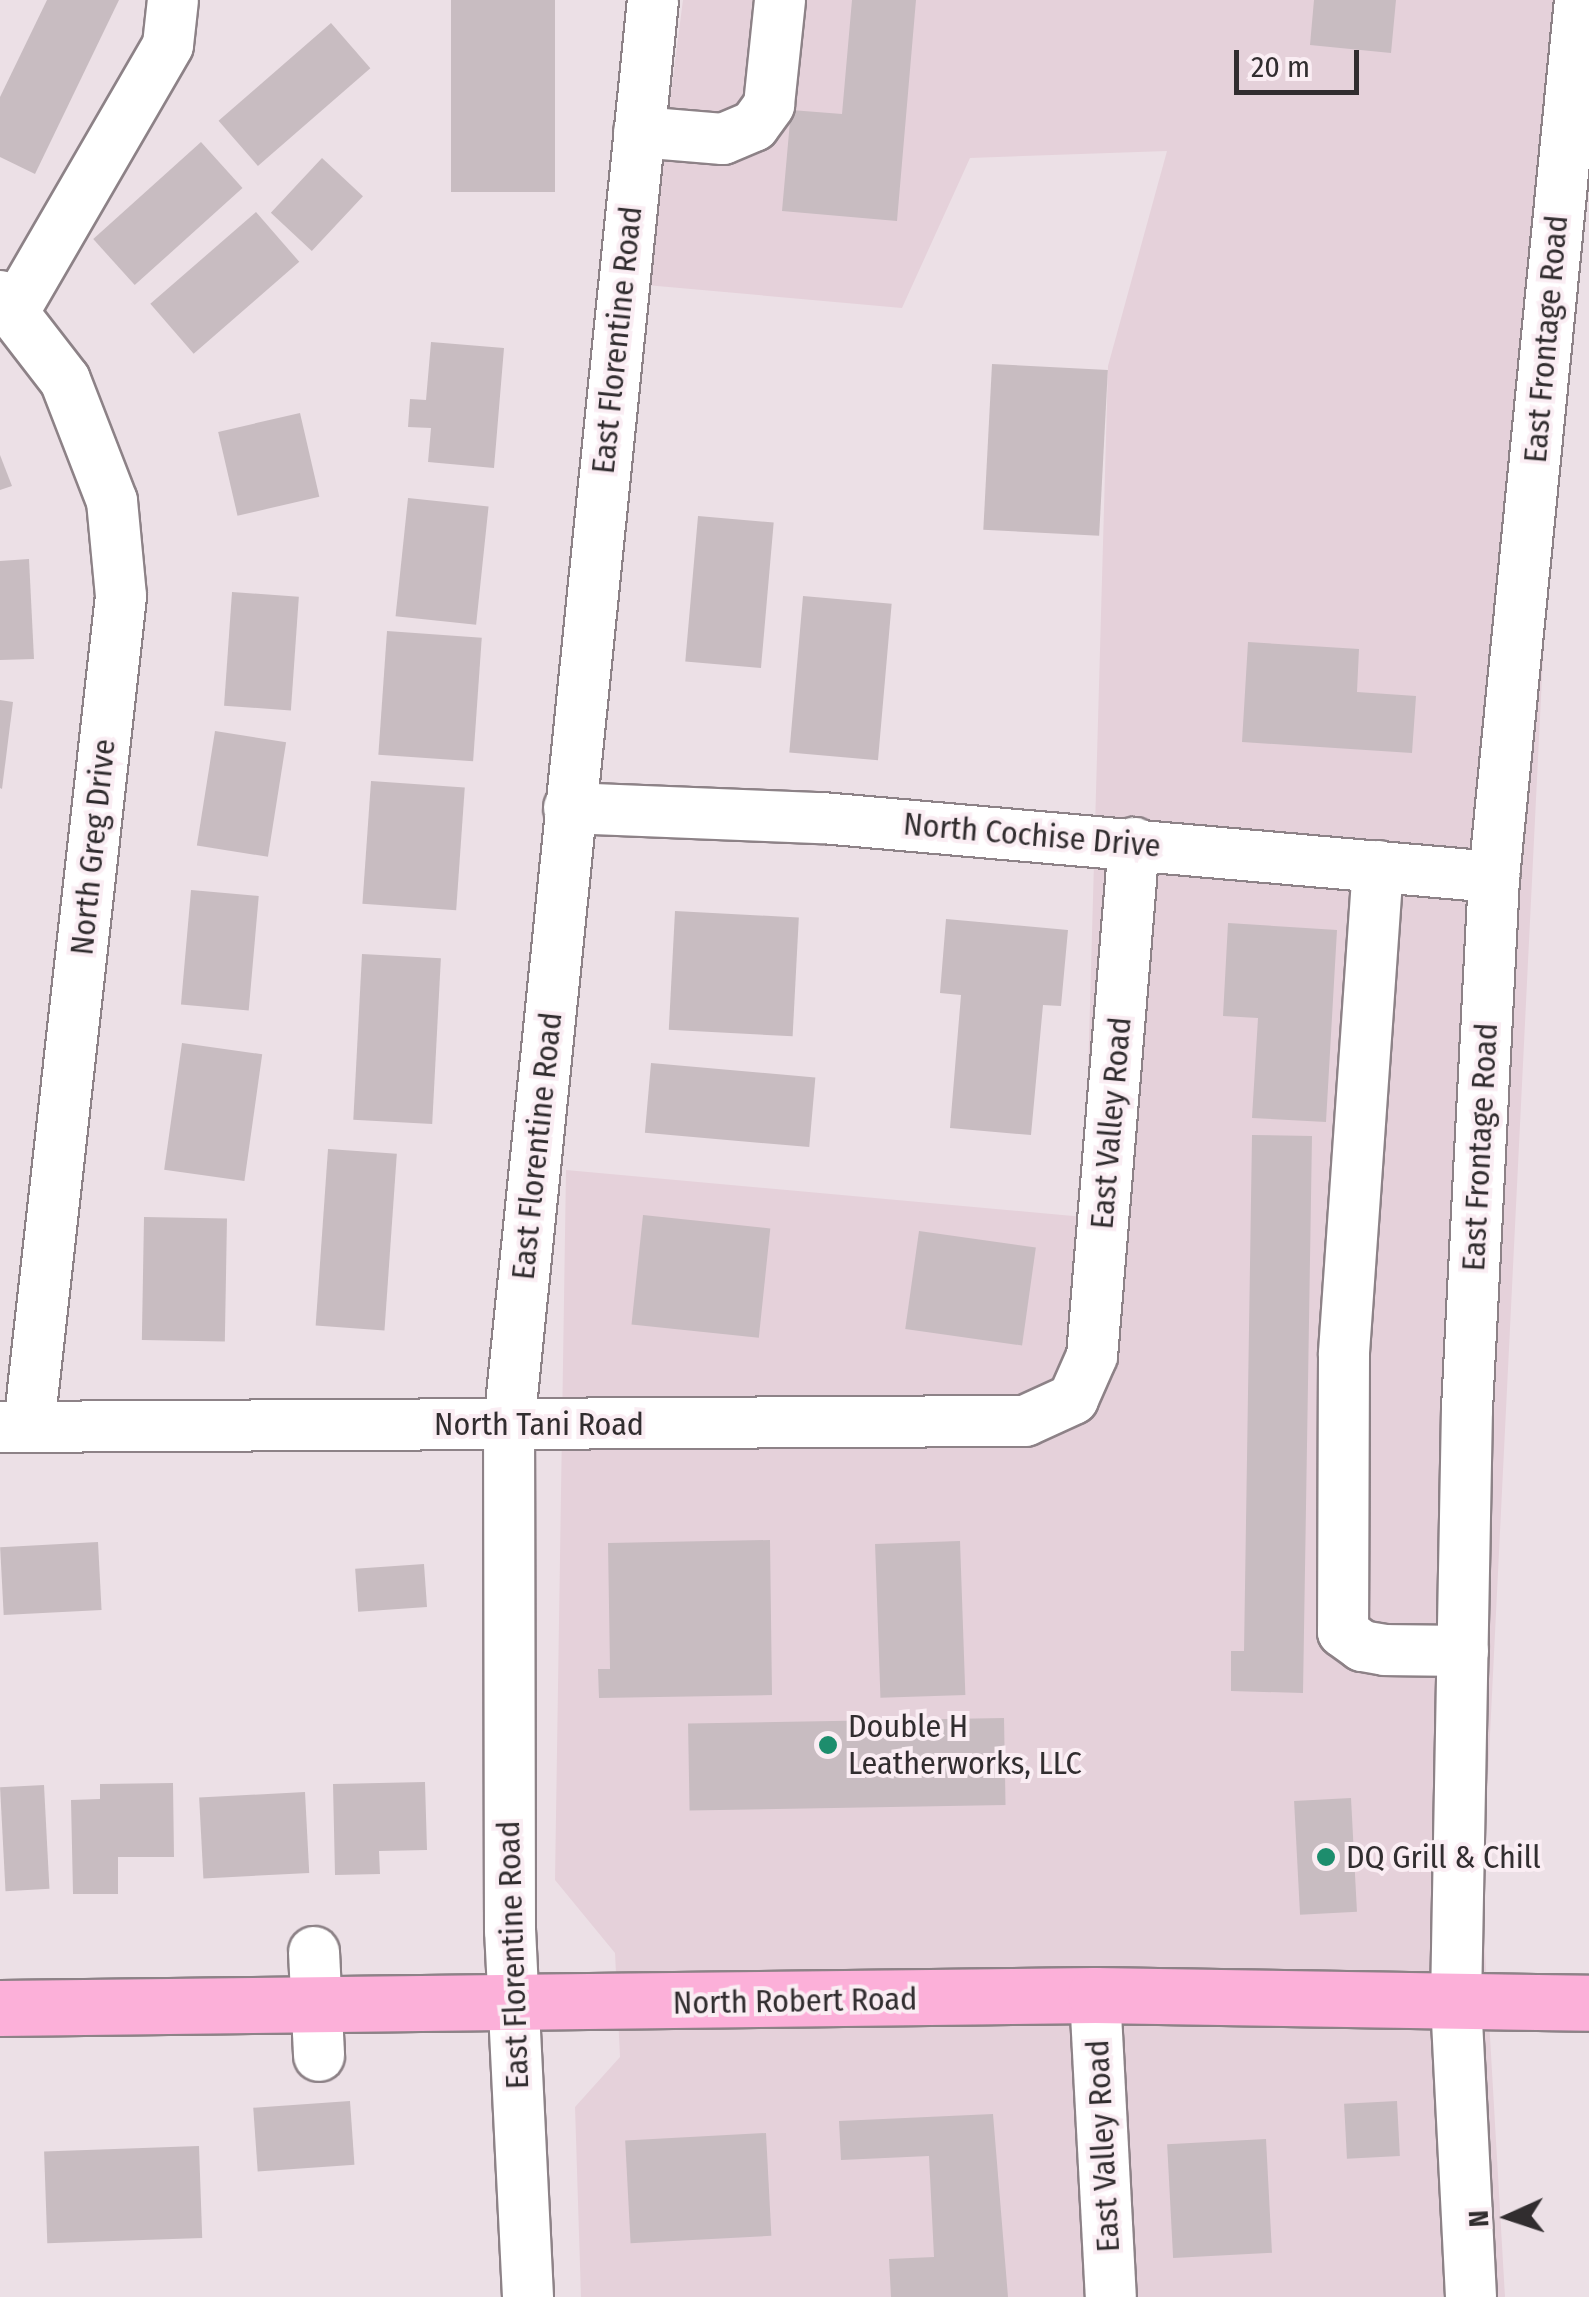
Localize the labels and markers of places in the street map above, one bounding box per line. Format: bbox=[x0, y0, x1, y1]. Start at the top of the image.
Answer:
place label: Double H Leatherworks, LLC bbox=[848, 1708, 1082, 1783]
marker: Double H Leatherworks, LLC bbox=[817, 1734, 839, 1756]
place label: DQ Grill & Chill bbox=[1346, 1838, 1541, 1876]
marker: DQ Grill & Chill bbox=[1315, 1846, 1337, 1868]

